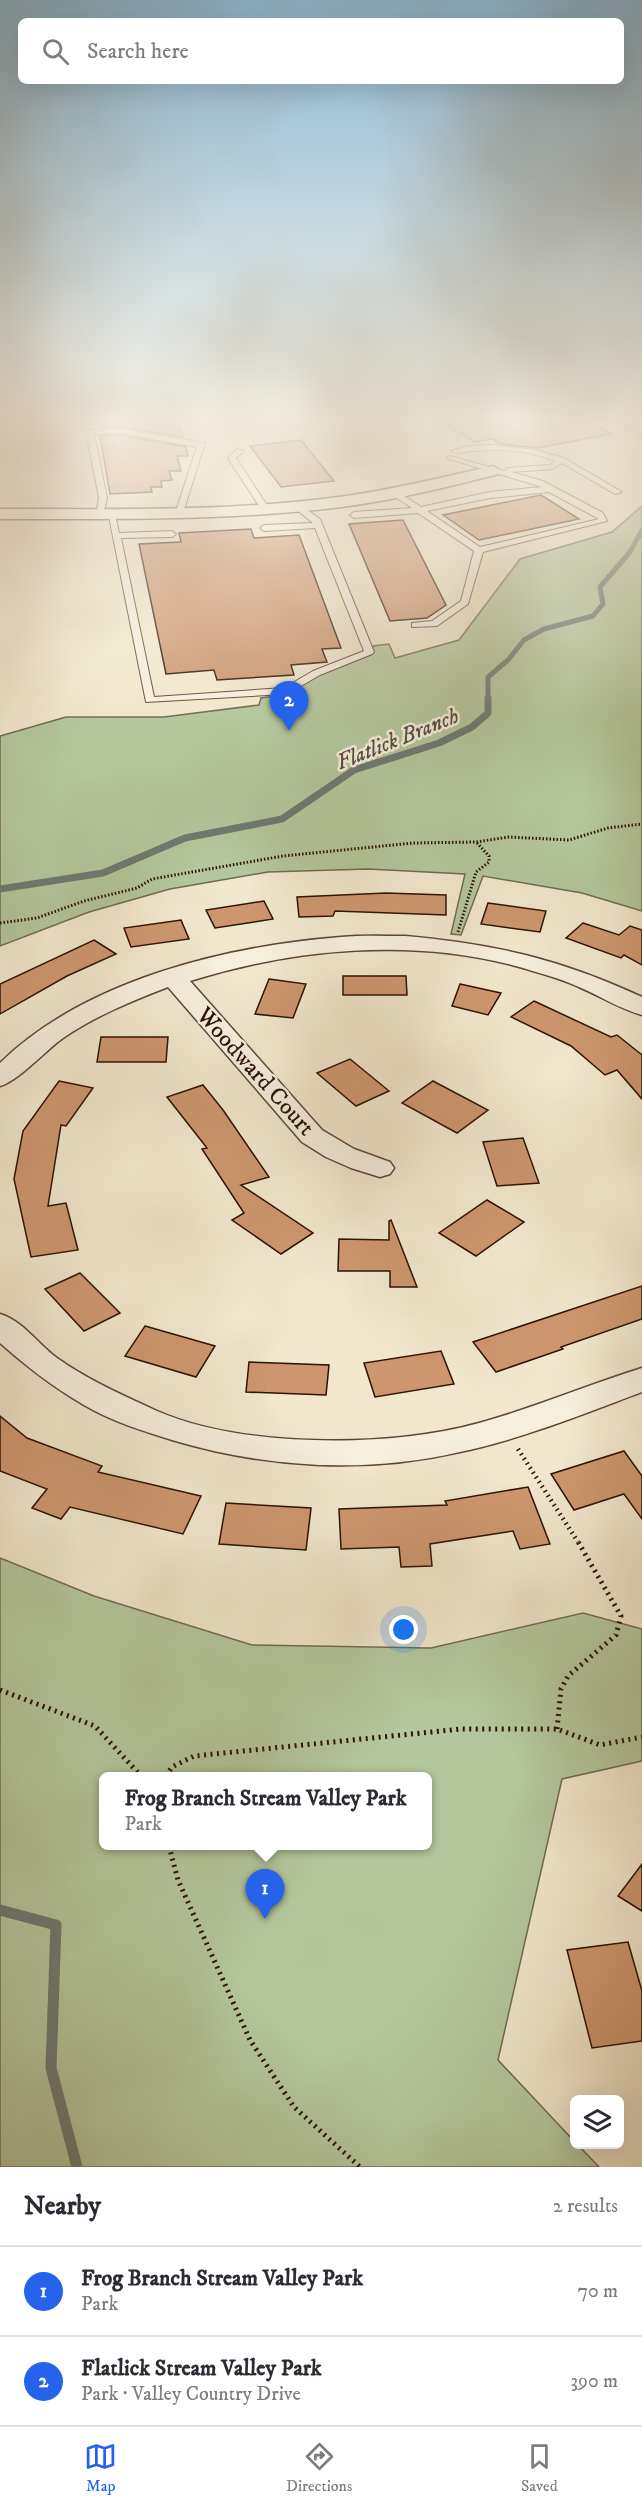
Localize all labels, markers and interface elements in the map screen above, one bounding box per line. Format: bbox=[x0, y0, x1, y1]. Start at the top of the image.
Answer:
search box bbox=[18, 18, 624, 84]
icon: search bbox=[39, 35, 72, 68]
text: Search here bbox=[87, 38, 189, 65]
pin: 2 bbox=[270, 682, 308, 731]
water label: Flatlick Branch bbox=[332, 703, 463, 776]
street label: Woodward Court bbox=[189, 1000, 321, 1143]
your location bbox=[389, 1615, 418, 1644]
popup bbox=[99, 1772, 432, 1850]
text: Frog Branch Stream Valley Park bbox=[124, 1785, 407, 1812]
text: Park bbox=[124, 1812, 162, 1837]
pin: 1 bbox=[246, 1870, 284, 1919]
map controls bbox=[570, 2095, 624, 2149]
button: layers bbox=[570, 2095, 624, 2149]
text: Nearby bbox=[24, 2190, 101, 2223]
text: 2 results bbox=[553, 2194, 618, 2219]
text: Frog Branch Stream Valley Park bbox=[81, 2265, 363, 2292]
text: 1 bbox=[40, 2279, 47, 2304]
text: 70 m bbox=[577, 2279, 618, 2304]
text: Park bbox=[81, 2292, 118, 2317]
text: Flatlick Stream Valley Park bbox=[81, 2355, 322, 2382]
text: 2 bbox=[39, 2369, 48, 2394]
text: 390 m bbox=[570, 2369, 618, 2394]
text: Park · Valley Country Drive bbox=[81, 2382, 301, 2407]
tab: Map bbox=[84, 2440, 117, 2496]
tab: Directions bbox=[286, 2440, 352, 2496]
tab: Saved bbox=[521, 2440, 558, 2496]

